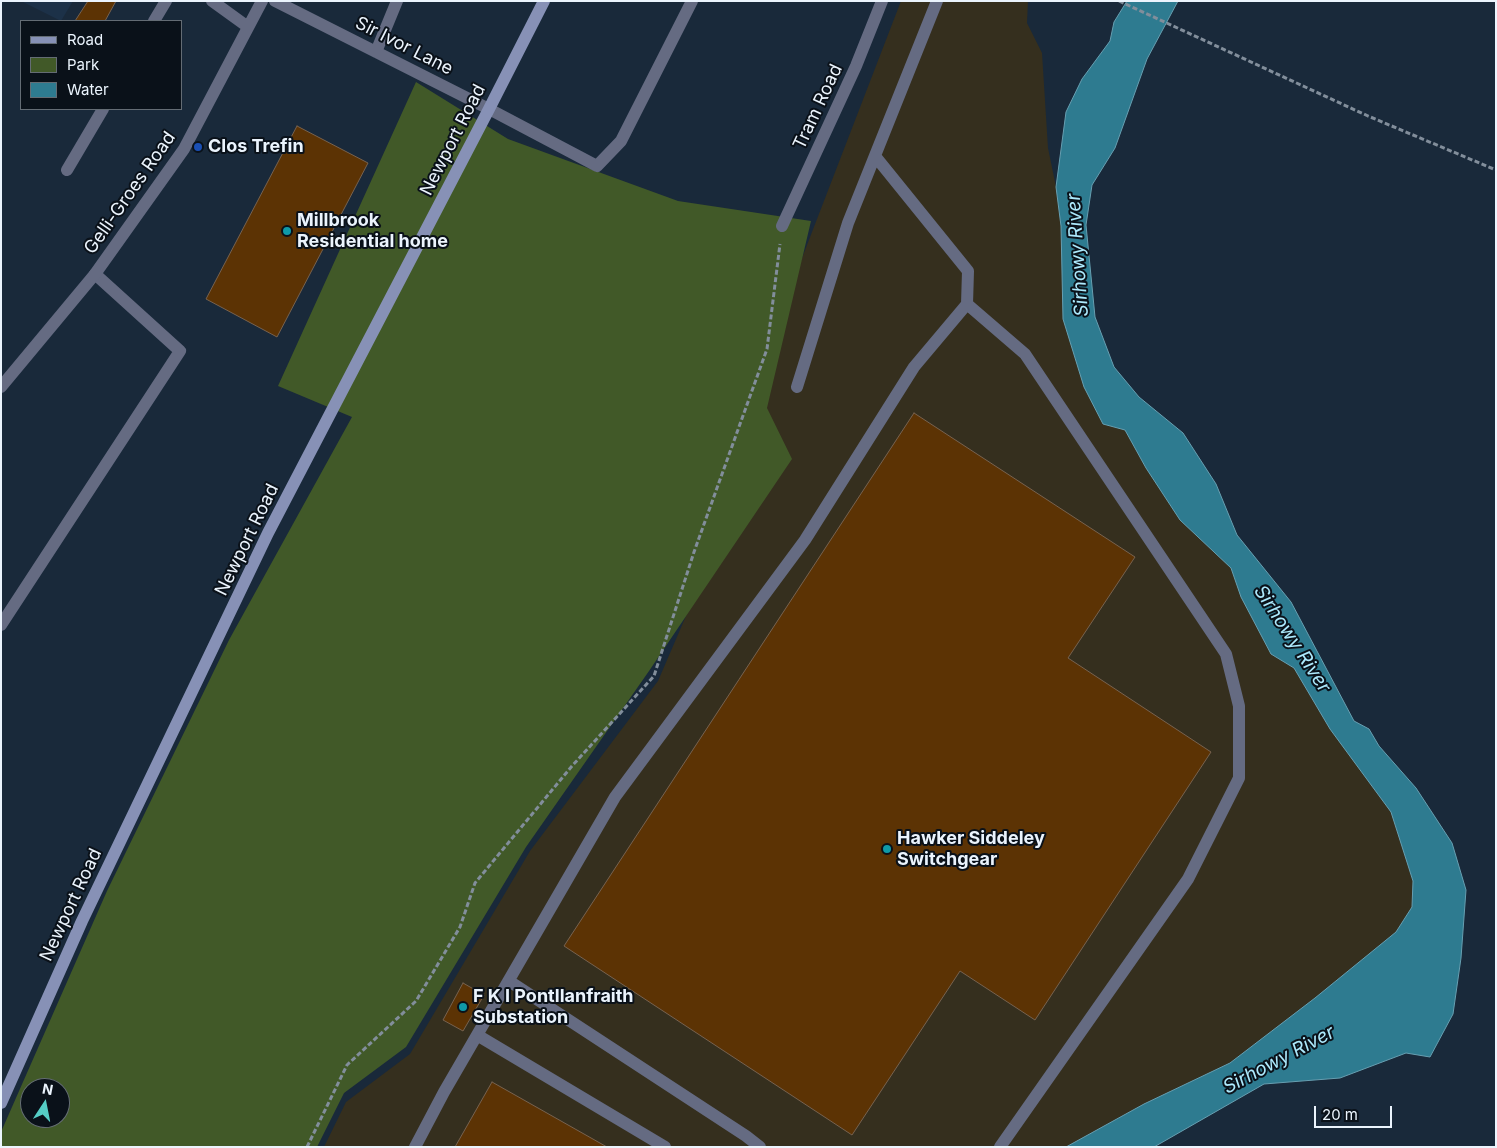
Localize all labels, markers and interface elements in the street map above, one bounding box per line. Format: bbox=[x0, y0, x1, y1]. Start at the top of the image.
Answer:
street label: Sir Ivor Lane bbox=[352, 12, 456, 80]
legend bbox=[20, 20, 182, 110]
text: Road bbox=[67, 30, 103, 49]
text: Park bbox=[67, 55, 99, 74]
street label: Tram Road bbox=[789, 61, 847, 153]
text: Water bbox=[67, 80, 109, 99]
street label: Newport Road bbox=[416, 81, 490, 199]
street label: Gelli-Groes Road bbox=[80, 128, 180, 258]
place label: Clos Trefin bbox=[208, 136, 304, 158]
marker: Clos Trefin bbox=[192, 141, 204, 153]
water label: Sirhowy River bbox=[1062, 193, 1094, 317]
place label: Millbrook Residential home bbox=[297, 210, 448, 252]
marker: Millbrook Residential home bbox=[281, 225, 293, 237]
street label: Newport Road bbox=[211, 481, 283, 599]
water label: Sirhowy River bbox=[1249, 581, 1335, 697]
place label: Hawker Siddeley Switchgear bbox=[897, 828, 1045, 871]
marker: Hawker Siddeley Switchgear bbox=[881, 843, 893, 855]
street label: Newport Road bbox=[35, 845, 107, 965]
place label: F K I Pontllanfraith Substation bbox=[473, 986, 634, 1028]
marker: F K I Pontllanfraith Substation bbox=[457, 1001, 469, 1013]
water label: Sirhowy River bbox=[1219, 1021, 1339, 1099]
north arrow bbox=[20, 1078, 70, 1128]
text: N bbox=[41, 1079, 55, 1098]
scale bar bbox=[1317, 1096, 1394, 1128]
text: 20 m bbox=[1322, 1105, 1358, 1124]

